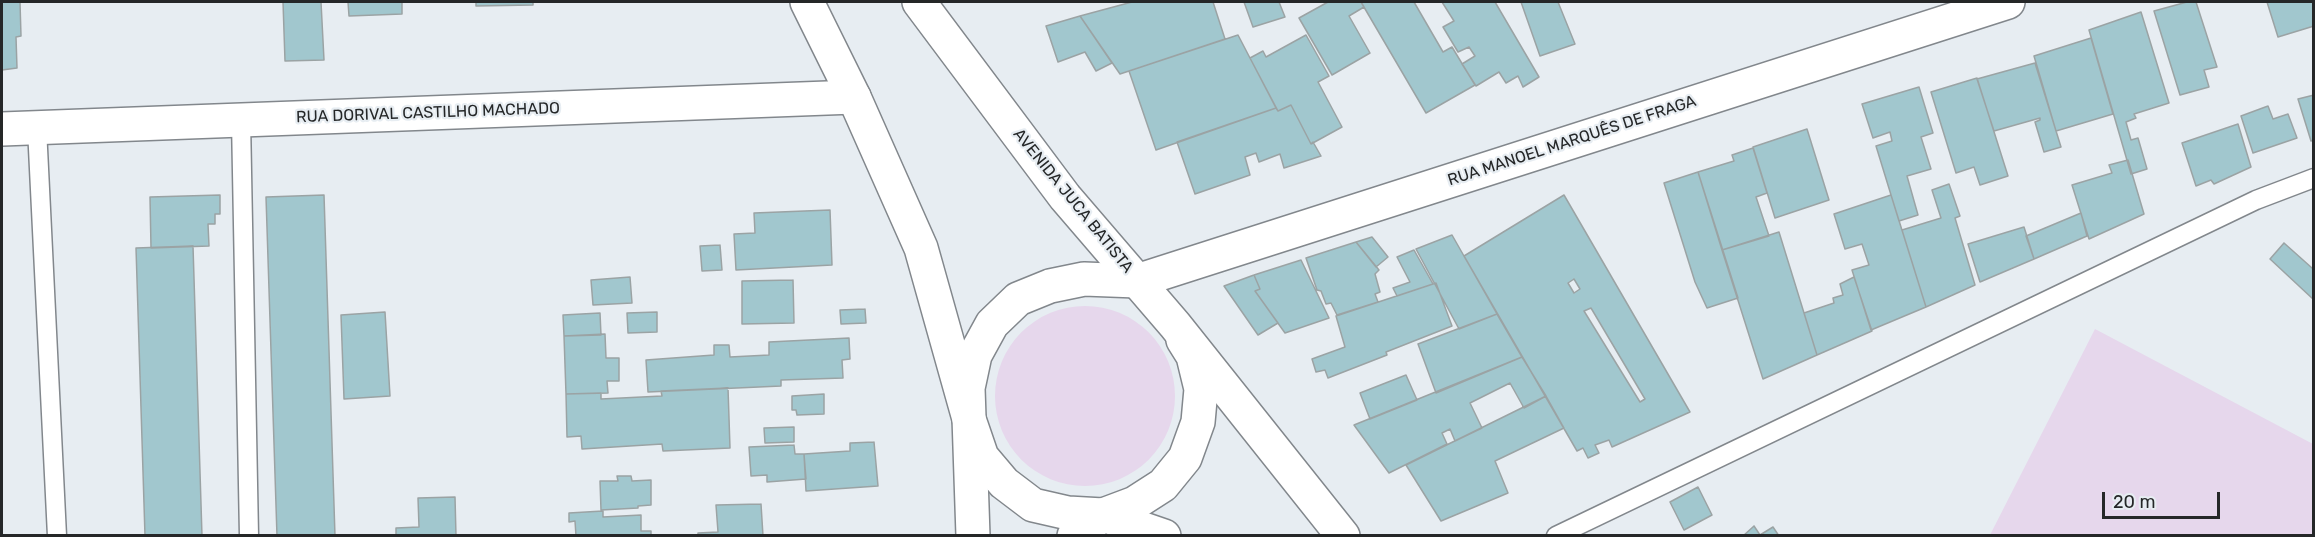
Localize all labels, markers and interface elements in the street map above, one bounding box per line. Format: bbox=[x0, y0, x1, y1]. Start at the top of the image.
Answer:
street label: RUA MANOEL MARQUÊS DE FRAGA bbox=[1445, 92, 1699, 190]
street label: RUA DORIVAL CASTILHO MACHADO bbox=[296, 99, 560, 127]
street label: AVENIDA JUCA BATISTA bbox=[1009, 125, 1137, 277]
scale bar bbox=[2105, 480, 2224, 518]
text: 20 m bbox=[2113, 491, 2155, 513]

